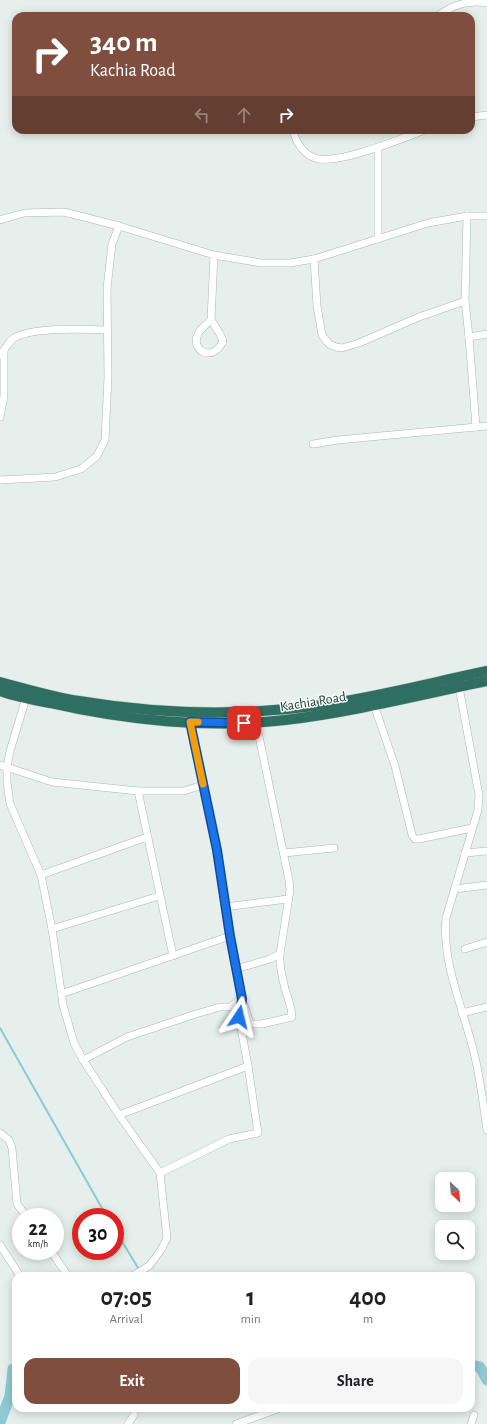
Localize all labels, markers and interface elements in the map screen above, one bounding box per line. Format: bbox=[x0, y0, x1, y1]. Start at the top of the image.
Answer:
icon: right bbox=[24, 28, 76, 80]
text: 340 m bbox=[90, 29, 158, 57]
text: Kachia Road bbox=[90, 62, 176, 80]
icon: left bbox=[191, 104, 213, 126]
icon: ahead bbox=[233, 104, 255, 126]
icon: right bbox=[275, 104, 297, 126]
street label: Kachia Road bbox=[279, 690, 347, 714]
pin bbox=[227, 706, 261, 740]
icon: arrive bbox=[233, 712, 255, 734]
position arrow bbox=[218, 996, 260, 1038]
north arrow bbox=[435, 1172, 475, 1212]
map controls bbox=[435, 1172, 475, 1260]
speed limit sign: 30 bbox=[72, 1208, 124, 1260]
text: 22 bbox=[29, 1219, 47, 1239]
button: search bbox=[435, 1220, 475, 1260]
text: km/h bbox=[28, 1239, 48, 1249]
text: 07:05 bbox=[101, 1286, 152, 1310]
text: 1 bbox=[246, 1286, 255, 1310]
text: 400 bbox=[349, 1286, 386, 1310]
text: Arrival bbox=[110, 1313, 143, 1326]
text: min bbox=[240, 1313, 261, 1326]
text: m bbox=[363, 1313, 373, 1326]
button: Exit bbox=[24, 1358, 240, 1404]
button: Share bbox=[248, 1358, 463, 1404]

